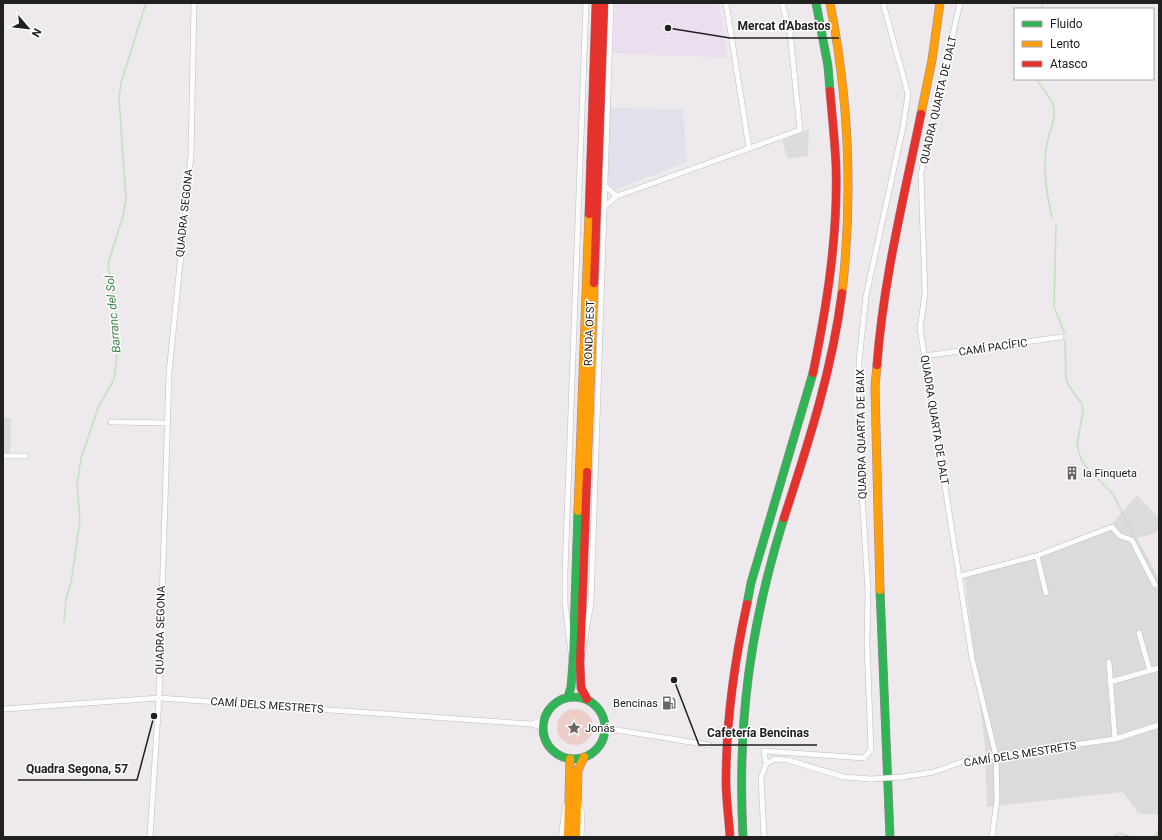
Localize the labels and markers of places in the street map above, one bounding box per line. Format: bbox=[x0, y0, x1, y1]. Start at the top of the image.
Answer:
callout: Mercat d'Abastos bbox=[730, 14, 839, 38]
building icon: la Finqueta bbox=[1064, 465, 1080, 481]
place label: la Finqueta bbox=[1083, 467, 1137, 480]
fuel station icon: Bencinas bbox=[661, 695, 677, 711]
place label: Bencinas bbox=[613, 697, 658, 710]
place icon: Jonás bbox=[566, 720, 582, 736]
callout: Cafetería Bencinas bbox=[699, 721, 817, 745]
place label: Jonás bbox=[585, 722, 615, 735]
callout: Quadra Segona, 57 bbox=[18, 756, 137, 780]

